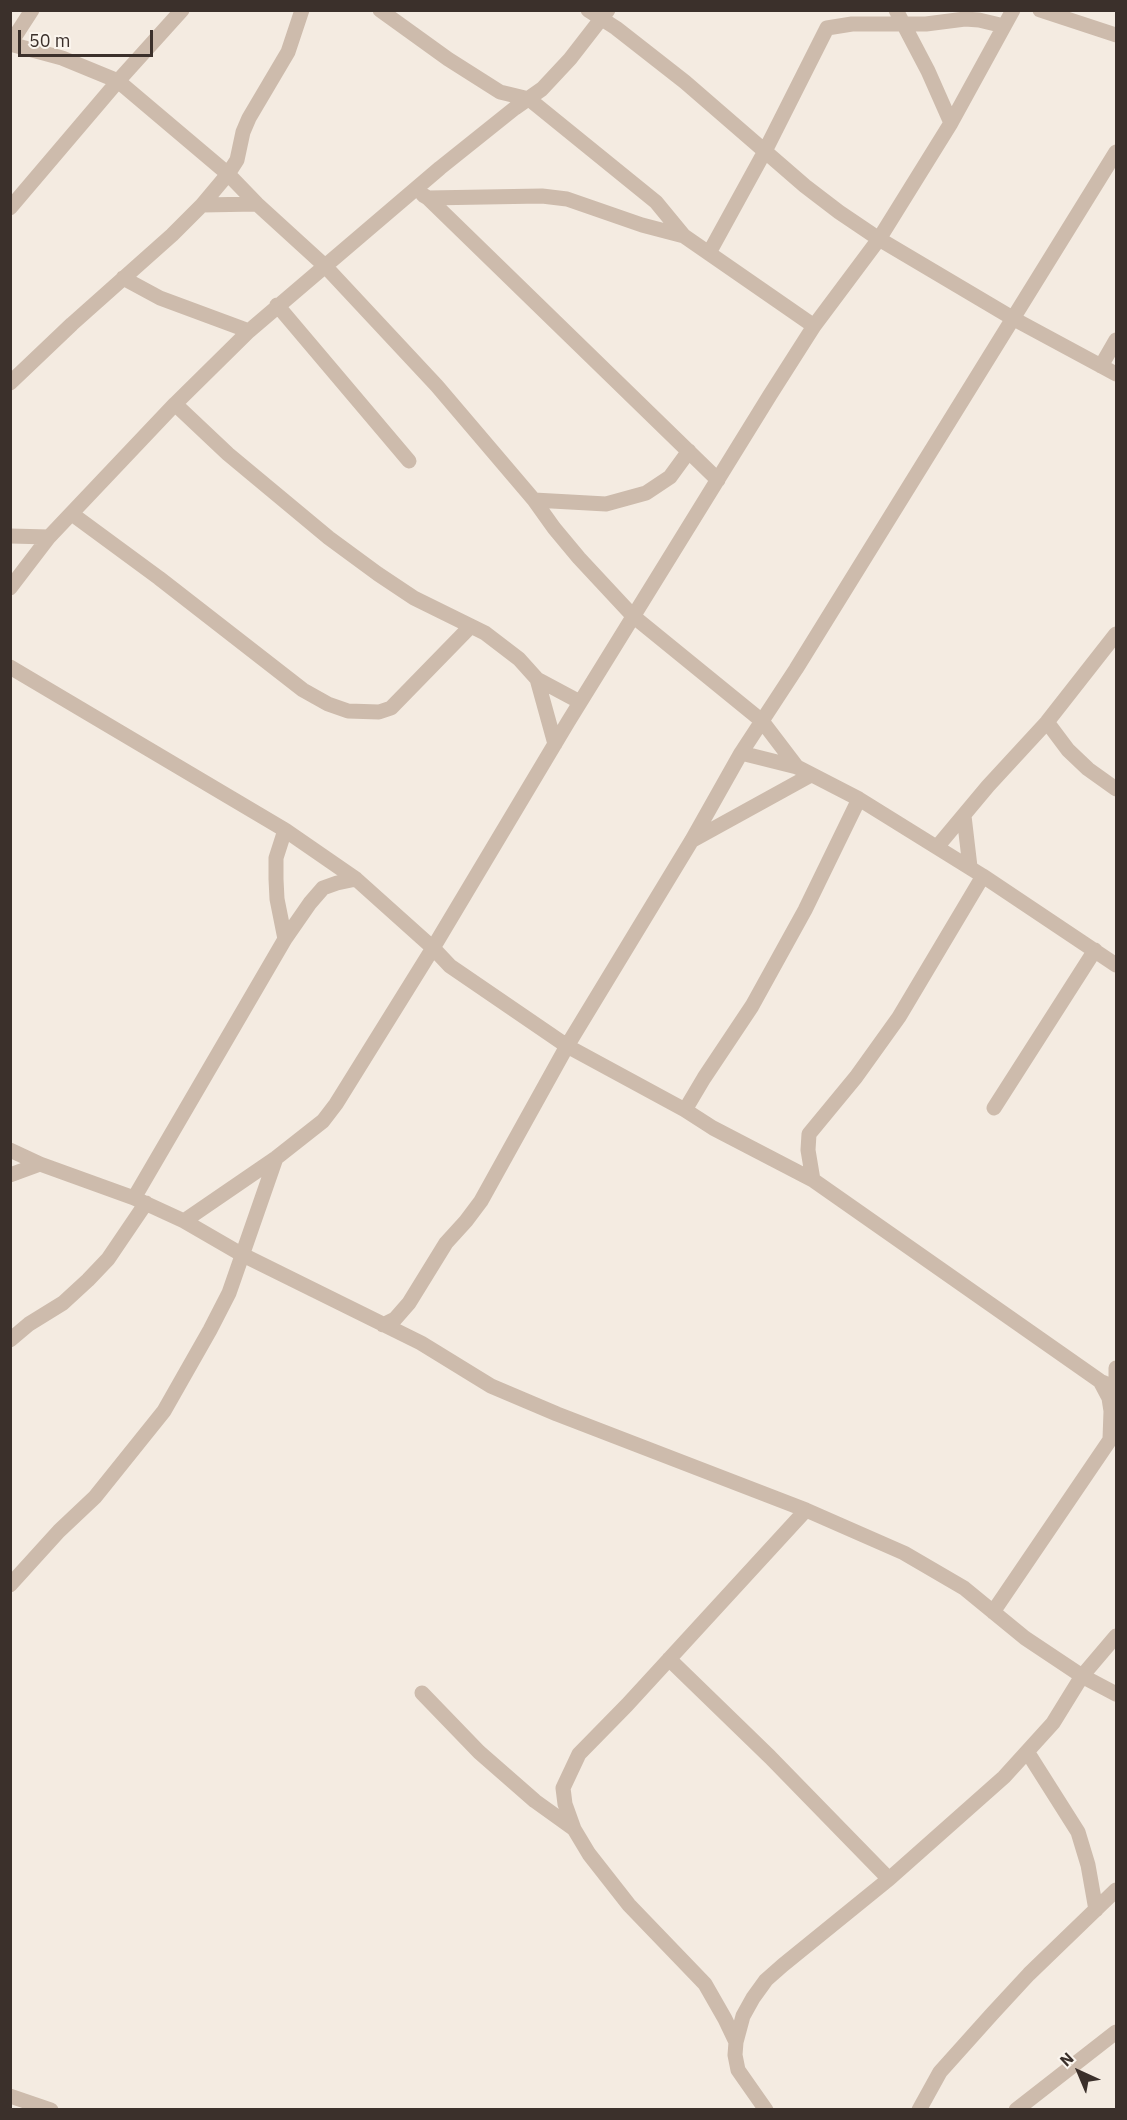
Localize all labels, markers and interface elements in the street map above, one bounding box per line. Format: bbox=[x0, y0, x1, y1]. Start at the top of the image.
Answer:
scale bar bbox=[21, 18, 156, 56]
text: 50 m bbox=[29, 29, 71, 52]
north arrow bbox=[1049, 2042, 1109, 2102]
text: N bbox=[1055, 2048, 1078, 2070]

